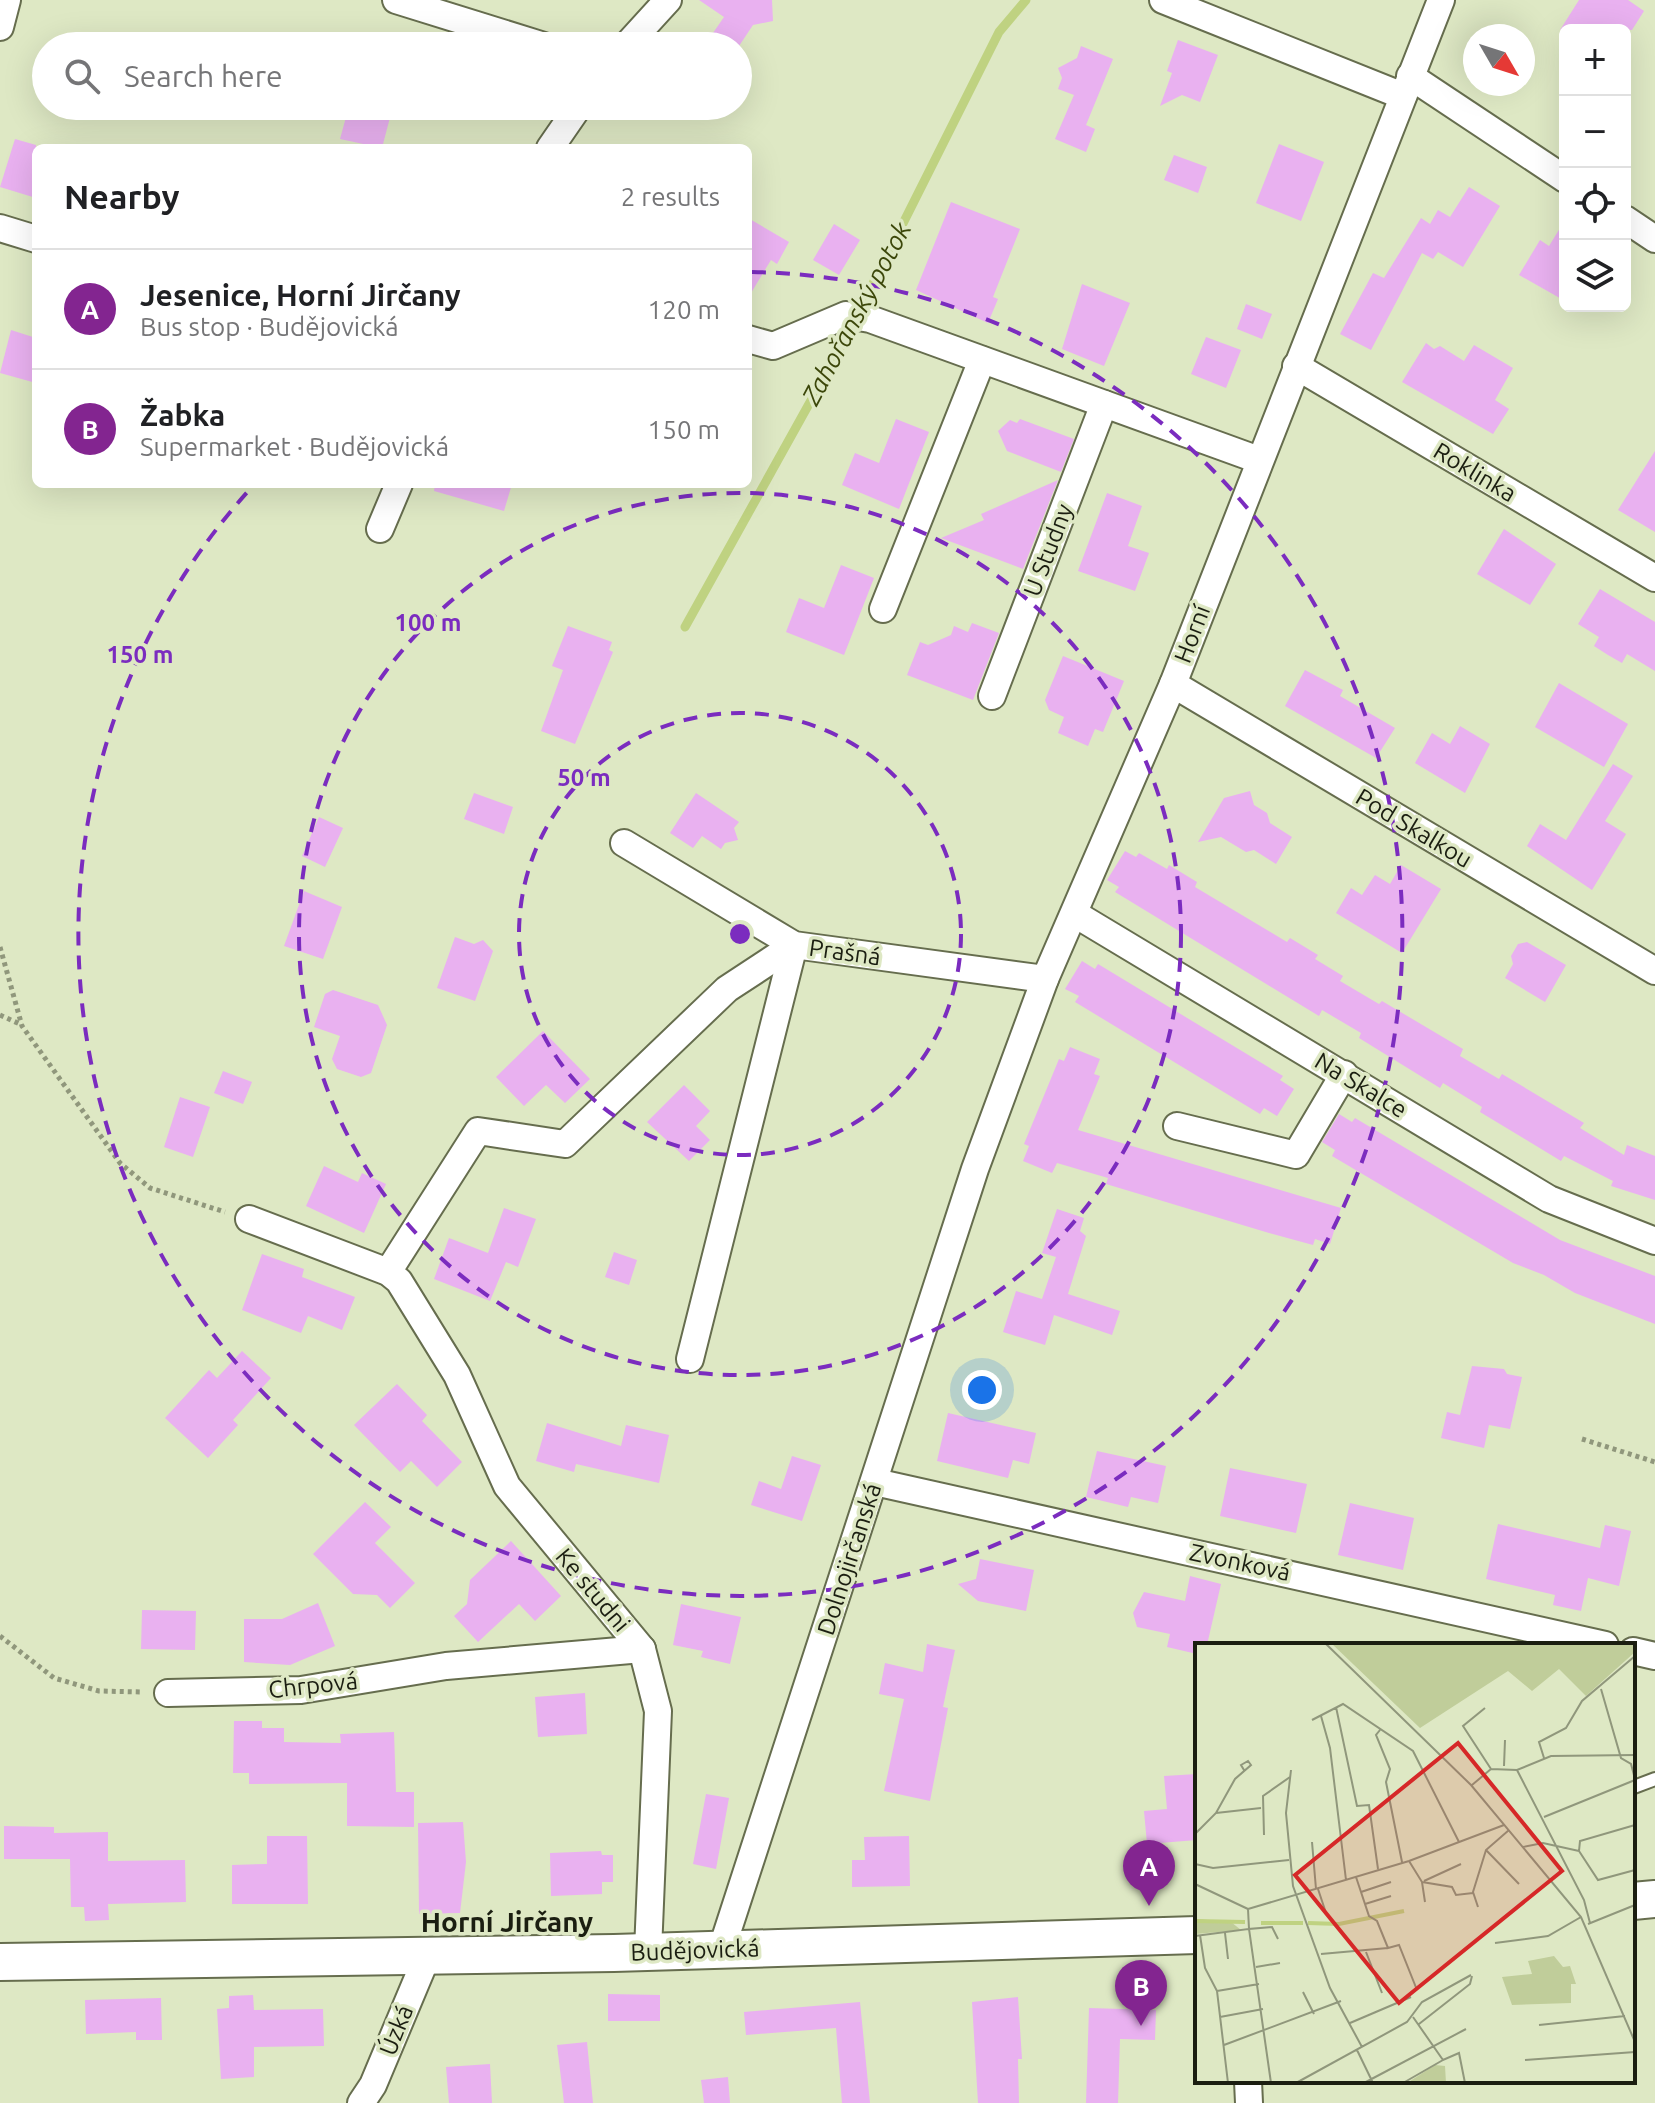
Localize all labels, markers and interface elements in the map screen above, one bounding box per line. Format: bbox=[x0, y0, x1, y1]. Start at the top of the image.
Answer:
north arrow bbox=[1463, 24, 1535, 96]
map controls bbox=[1559, 24, 1631, 312]
button: + bbox=[1559, 24, 1631, 96]
search box bbox=[32, 32, 752, 120]
icon: search bbox=[60, 54, 104, 98]
text: Search here bbox=[124, 59, 283, 93]
button: − bbox=[1559, 96, 1631, 168]
button: locate bbox=[1559, 168, 1631, 240]
text: Nearby bbox=[64, 177, 179, 215]
text: 2 results bbox=[621, 182, 720, 211]
water label: Zahořanský potok bbox=[795, 216, 917, 410]
button: layers bbox=[1559, 240, 1631, 312]
text: Jesenice, Horní Jirčany bbox=[140, 278, 461, 312]
text: A bbox=[81, 295, 99, 324]
text: 120 m bbox=[648, 295, 720, 324]
text: Bus stop · Budějovická bbox=[140, 312, 399, 341]
text: Žabka bbox=[140, 398, 225, 432]
text: B bbox=[81, 415, 99, 444]
text: 150 m bbox=[648, 415, 720, 444]
text: Supermarket · Budějovická bbox=[140, 432, 449, 461]
street label: Roklinka bbox=[1429, 437, 1521, 507]
street label: U Studny bbox=[1018, 500, 1078, 600]
street label: Horní bbox=[1169, 600, 1216, 667]
text: 100 m bbox=[395, 609, 461, 636]
text: 150 m bbox=[107, 641, 173, 668]
text: 50 m bbox=[557, 764, 611, 791]
street label: Pod Skalkou bbox=[1351, 783, 1477, 873]
centre of rings bbox=[726, 920, 754, 948]
street label: Prašná bbox=[807, 934, 883, 970]
street label: Na Skalce bbox=[1310, 1047, 1412, 1123]
your location bbox=[962, 1370, 1002, 1410]
street label: Dolnojirčanská bbox=[812, 1480, 886, 1638]
street label: Zvonková bbox=[1187, 1538, 1293, 1586]
street label: Ke studni bbox=[550, 1543, 636, 1637]
inset map bbox=[1195, 1643, 1635, 2083]
street label: Chrpová bbox=[267, 1667, 359, 1703]
pin: A bbox=[1123, 1840, 1175, 1906]
district label: Horní Jirčany bbox=[421, 1906, 593, 1937]
street label: Budějovická bbox=[630, 1934, 760, 1966]
pin: B bbox=[1115, 1960, 1167, 2026]
street label: Úzká bbox=[373, 2001, 418, 2059]

